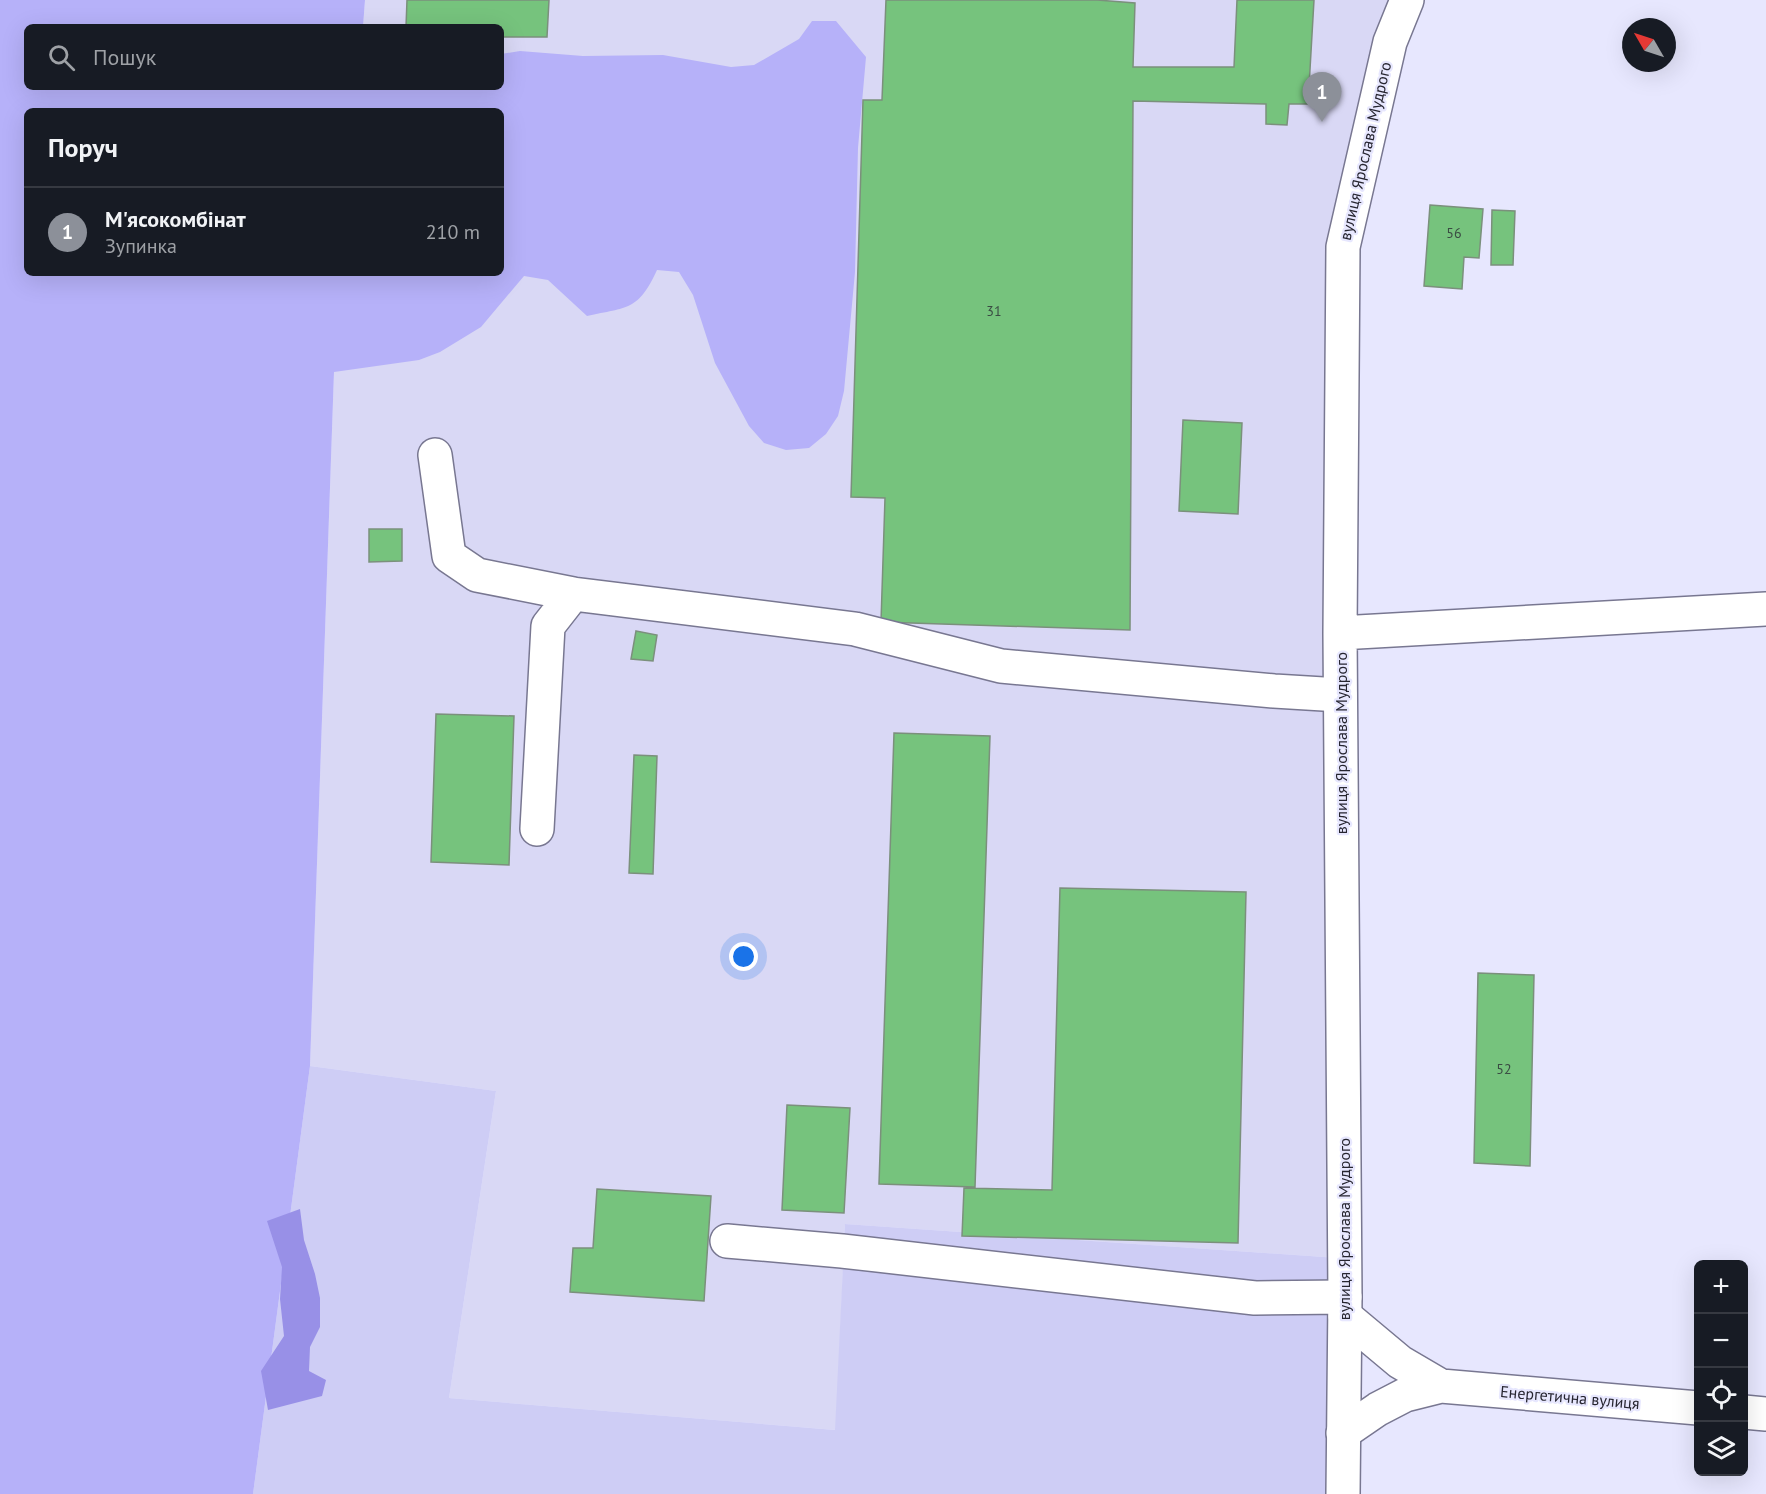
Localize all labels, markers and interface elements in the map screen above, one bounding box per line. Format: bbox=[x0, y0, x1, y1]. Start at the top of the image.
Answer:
north arrow bbox=[1622, 18, 1676, 72]
search box bbox=[24, 24, 504, 90]
icon: search bbox=[45, 41, 78, 74]
text: Пошук bbox=[93, 43, 156, 71]
street label: вулиця Ярослава Мудрого bbox=[1335, 60, 1395, 242]
pin: 1 bbox=[1302, 72, 1342, 122]
text: Поруч bbox=[48, 131, 118, 164]
text: М'ясокомбінат bbox=[105, 205, 246, 233]
text: 1 bbox=[62, 219, 73, 245]
text: 210 m bbox=[426, 219, 480, 245]
house number: 56 bbox=[1446, 224, 1462, 242]
text: Зупинка bbox=[105, 233, 177, 259]
house number: 31 bbox=[986, 302, 1002, 320]
street label: вулиця Ярослава Мудрого bbox=[1331, 652, 1351, 834]
your location bbox=[729, 942, 758, 971]
house number: 52 bbox=[1496, 1060, 1512, 1078]
street label: вулиця Ярослава Мудрого bbox=[1334, 1138, 1354, 1320]
map controls bbox=[1694, 1260, 1748, 1476]
button: + bbox=[1694, 1260, 1748, 1314]
button: − bbox=[1694, 1314, 1748, 1368]
button: locate bbox=[1694, 1368, 1748, 1422]
street label: Енергетична вулиця bbox=[1499, 1381, 1641, 1413]
button: layers bbox=[1694, 1422, 1748, 1476]

